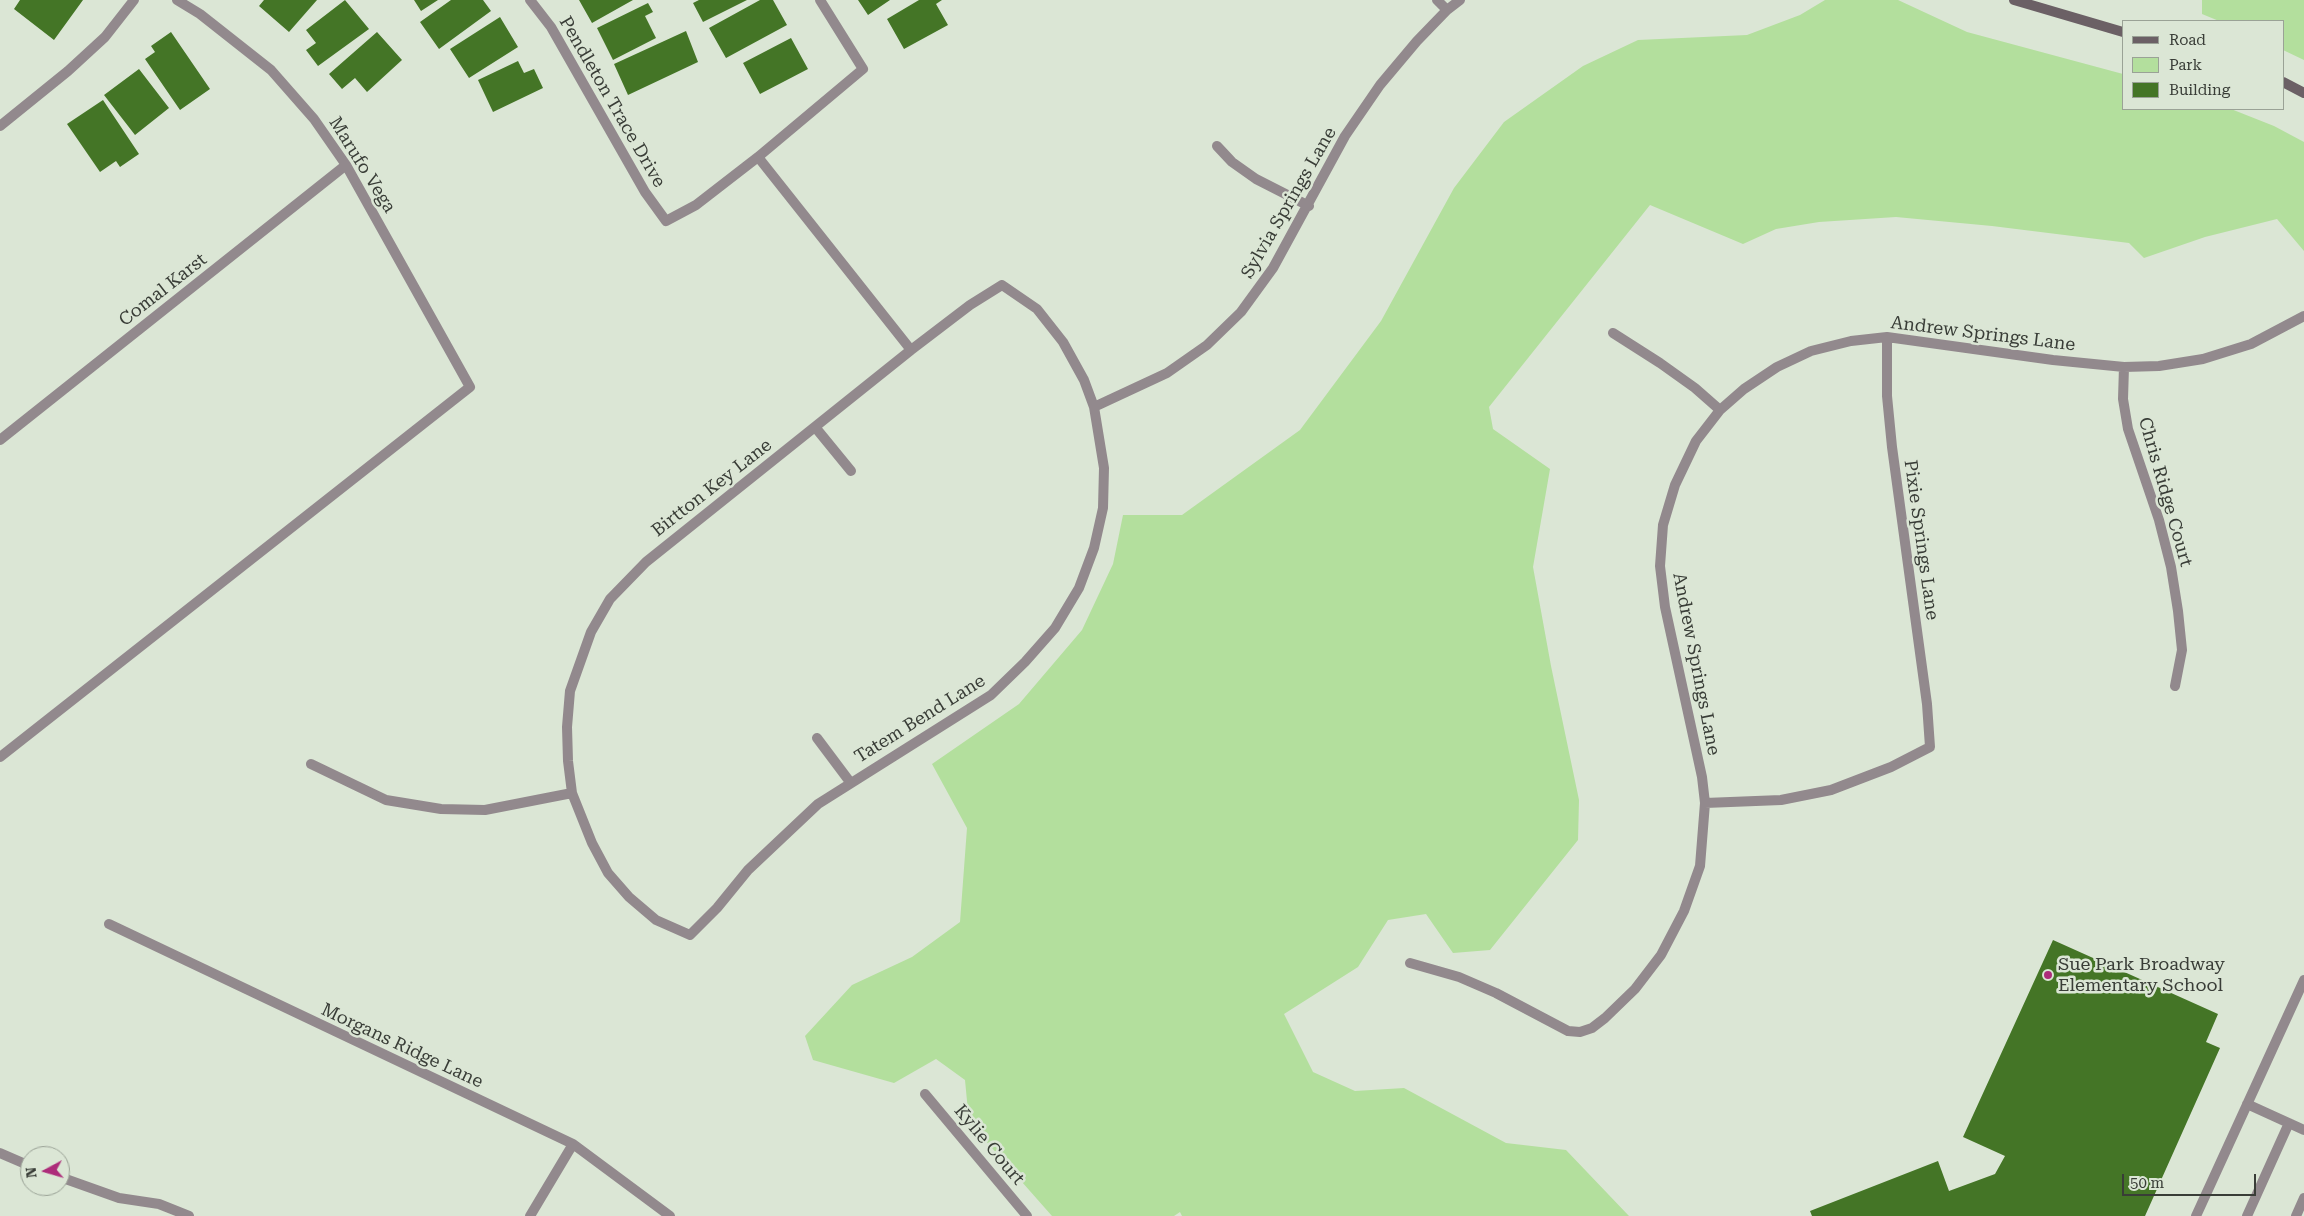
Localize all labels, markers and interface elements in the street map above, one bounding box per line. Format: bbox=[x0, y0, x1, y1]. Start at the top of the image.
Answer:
street label: Pendleton Trace Drive bbox=[554, 13, 670, 191]
legend bbox=[2122, 20, 2284, 110]
text: Road bbox=[2169, 31, 2206, 49]
text: Park bbox=[2169, 56, 2202, 74]
text: Building bbox=[2169, 81, 2230, 99]
street label: Marufo Vega bbox=[324, 113, 400, 217]
street label: Sylvia Springs Lane bbox=[1237, 123, 1341, 283]
street label: Comal Karst bbox=[115, 249, 211, 331]
street label: Andrew Springs Lane bbox=[1890, 312, 2076, 356]
street label: Chris Ridge Court bbox=[2133, 415, 2197, 569]
street label: Birtton Key Lane bbox=[648, 434, 776, 542]
street label: Pixie Springs Lane bbox=[1899, 459, 1943, 621]
street label: Andrew Springs Lane bbox=[1668, 571, 1724, 757]
street label: Tatem Bend Lane bbox=[851, 670, 989, 768]
place label: Sue Park Broadway Elementary School bbox=[2058, 954, 2225, 996]
marker: Sue Park Broadway Elementary School bbox=[2042, 969, 2054, 981]
street label: Morgans Ridge Lane bbox=[318, 999, 486, 1093]
street label: Kylie Court bbox=[949, 1100, 1029, 1190]
north arrow bbox=[20, 1146, 70, 1196]
scale bar bbox=[2124, 1164, 2258, 1196]
text: N bbox=[23, 1166, 40, 1179]
text: 50 m bbox=[2130, 1174, 2164, 1192]

